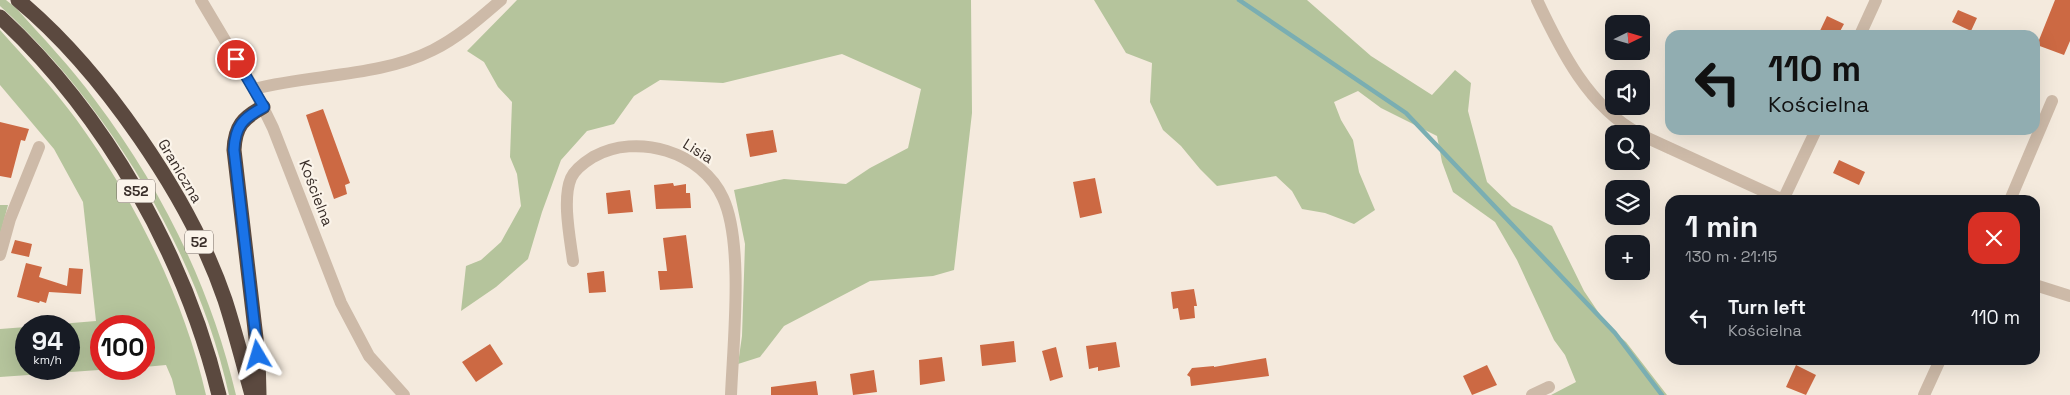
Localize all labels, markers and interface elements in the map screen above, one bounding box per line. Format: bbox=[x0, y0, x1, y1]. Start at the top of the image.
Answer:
north arrow bbox=[1605, 15, 1650, 60]
map controls bbox=[1605, 15, 1650, 280]
pin bbox=[215, 38, 257, 80]
icon: arrive bbox=[222, 45, 250, 73]
text: 110 m bbox=[1768, 47, 1861, 91]
icon: left bbox=[1685, 50, 1750, 115]
button: sound bbox=[1605, 70, 1650, 115]
text: Kościelna bbox=[1768, 90, 1869, 118]
button: search bbox=[1605, 125, 1650, 170]
street label: Lisia bbox=[680, 134, 717, 167]
street label: Graniczna bbox=[154, 135, 207, 206]
street label: Kościelna bbox=[295, 157, 338, 229]
road number: S52 bbox=[117, 180, 155, 202]
button: layers bbox=[1605, 180, 1650, 225]
text: 1 min bbox=[1685, 207, 1758, 246]
button: close bbox=[1968, 212, 2020, 264]
road number: 52 bbox=[185, 230, 213, 253]
button: + bbox=[1605, 235, 1650, 280]
text: 130 m · 21:15 bbox=[1685, 246, 1777, 267]
text: Turn left bbox=[1728, 295, 1806, 320]
icon: left bbox=[1685, 304, 1713, 332]
text: 110 m bbox=[1971, 305, 2020, 330]
speed limit sign: 100 bbox=[90, 315, 155, 380]
text: Kościelna bbox=[1728, 320, 1802, 341]
text: 94 bbox=[32, 325, 63, 357]
position arrow bbox=[231, 328, 283, 380]
text: km/h bbox=[33, 352, 62, 368]

